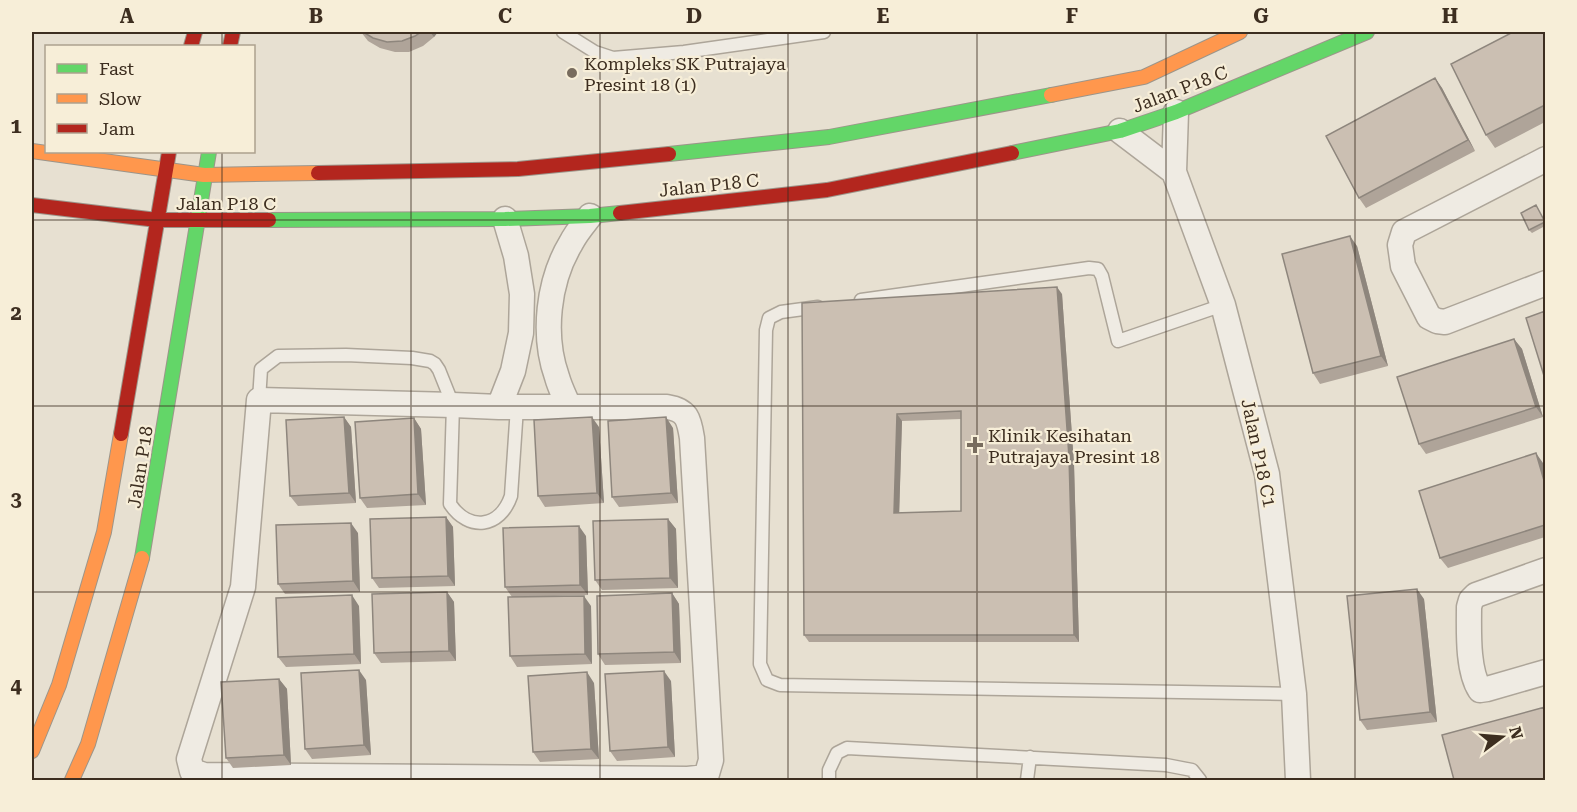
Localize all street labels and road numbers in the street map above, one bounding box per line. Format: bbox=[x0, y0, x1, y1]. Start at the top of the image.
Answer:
street label: Jalan P18 C bbox=[1129, 61, 1231, 117]
street label: Jalan P18 C bbox=[658, 169, 760, 201]
street label: Jalan P18 C bbox=[176, 193, 276, 214]
street label: Jalan P18 C1 bbox=[1237, 397, 1281, 509]
street label: Jalan P18 bbox=[123, 424, 157, 510]

